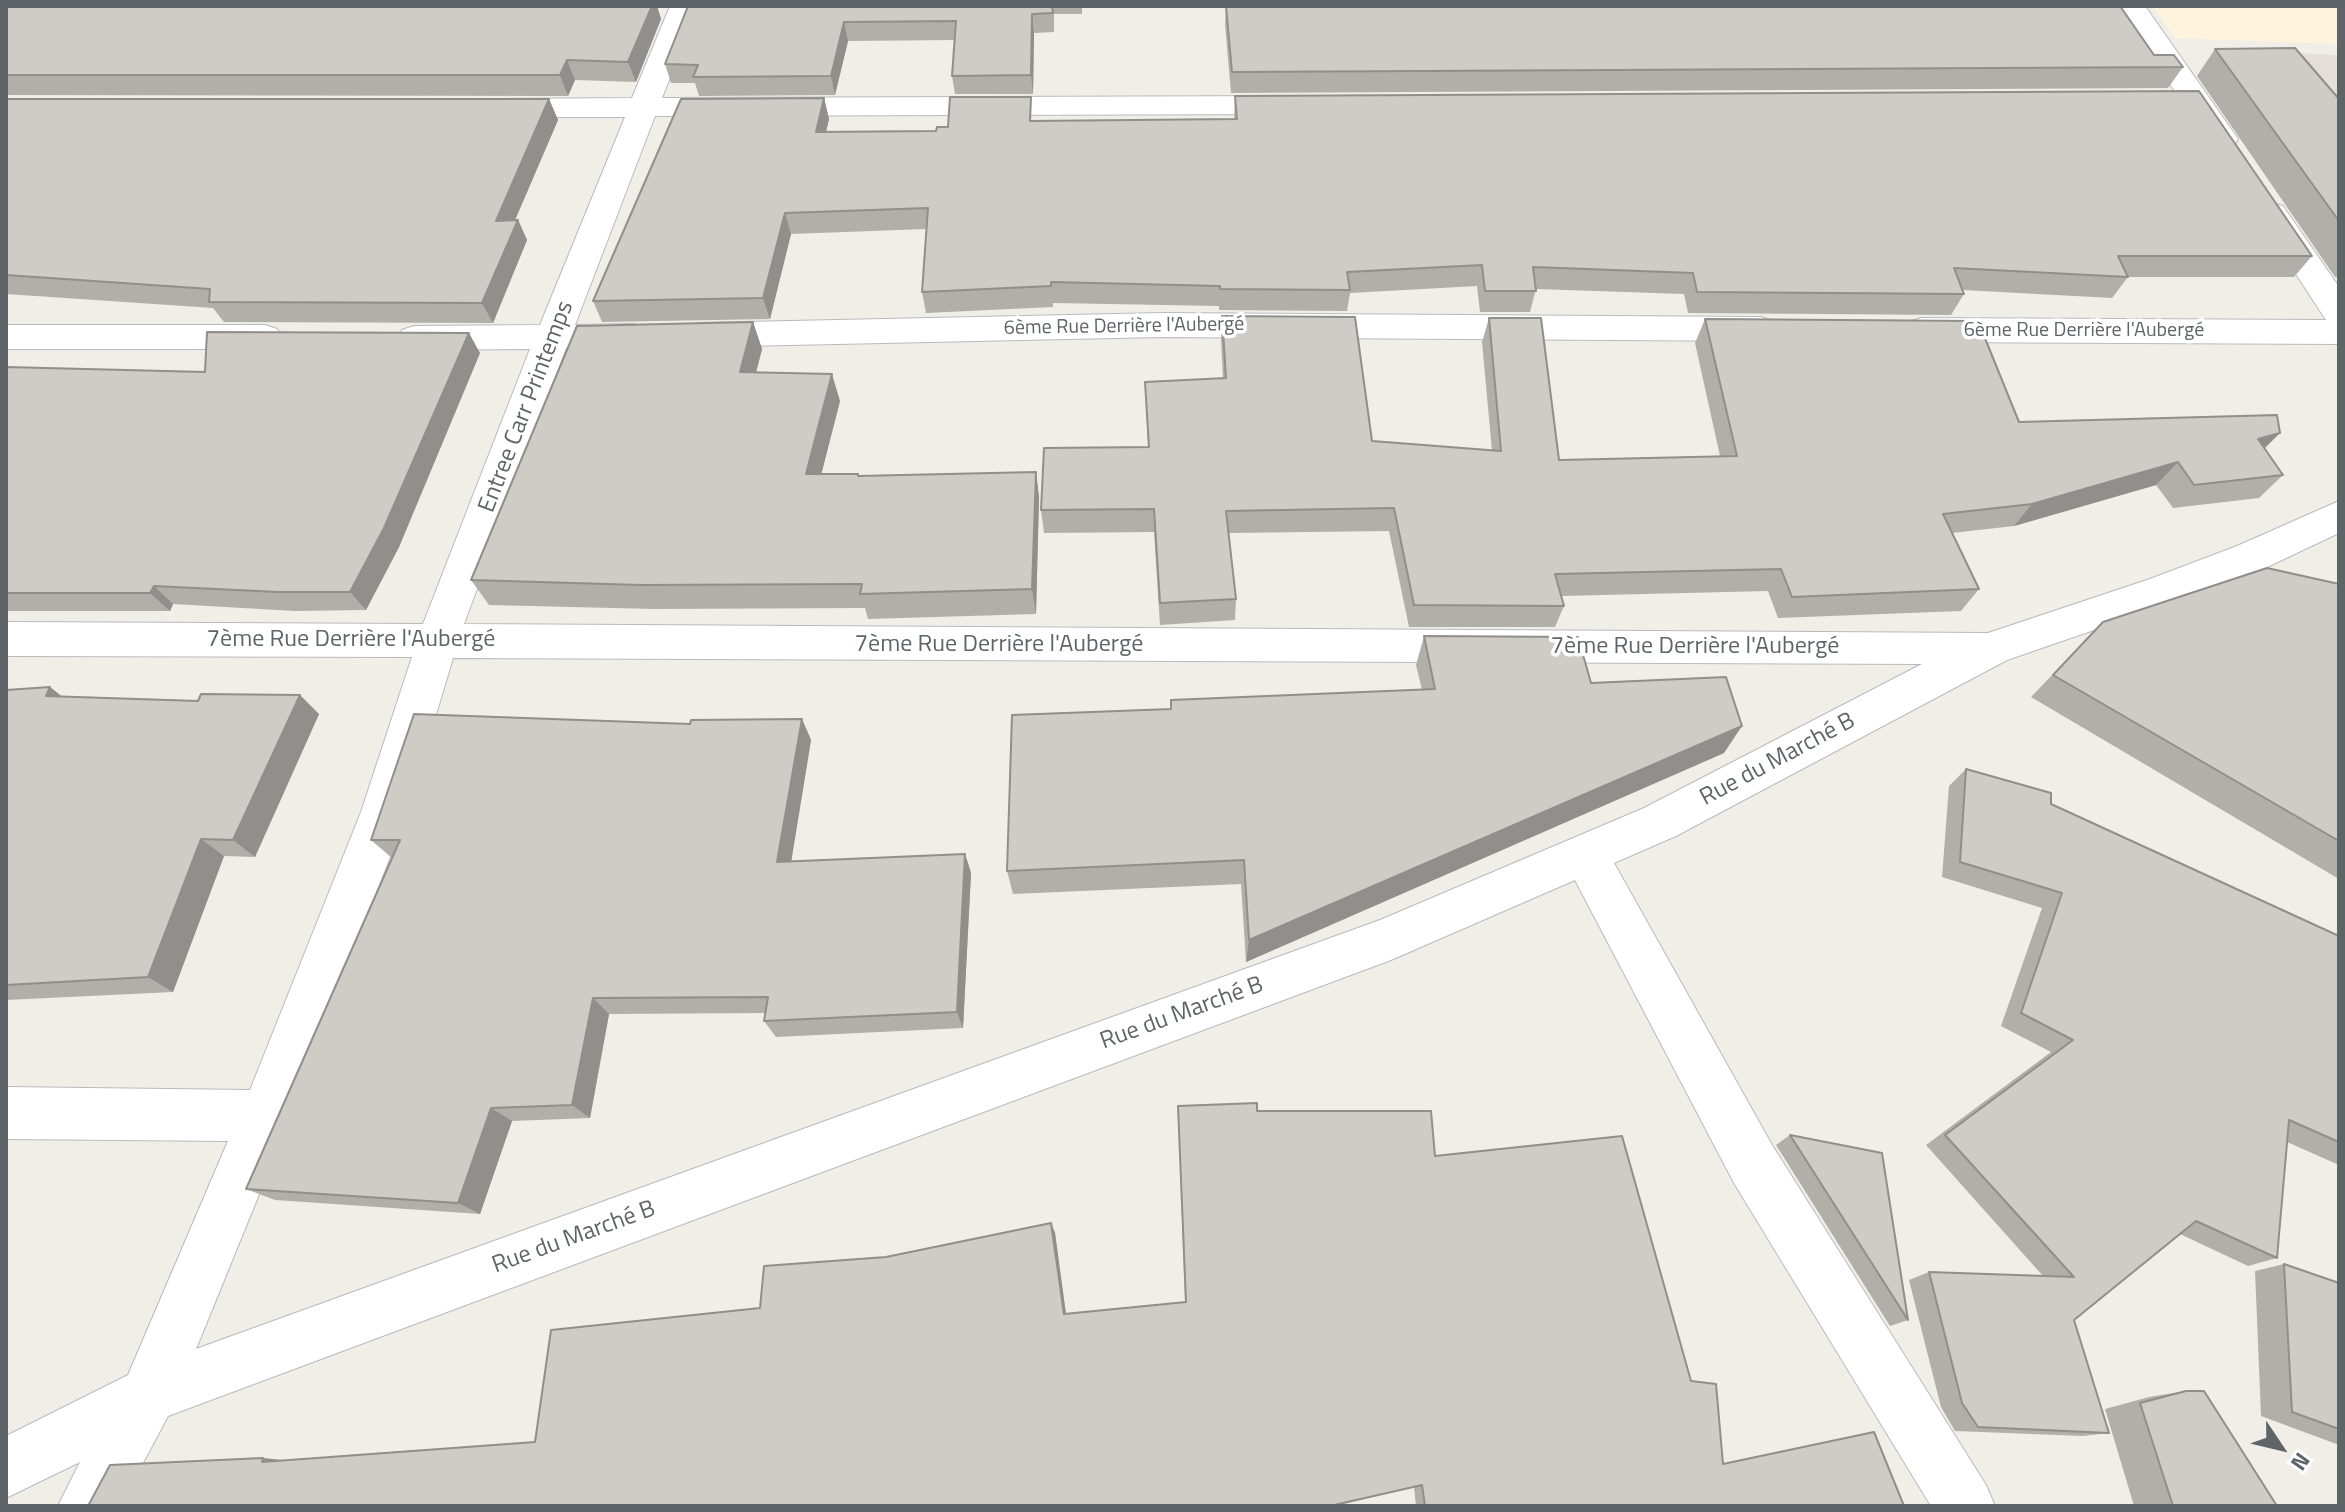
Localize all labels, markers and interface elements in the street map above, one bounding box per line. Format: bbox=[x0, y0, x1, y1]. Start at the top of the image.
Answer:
street label: Entree Carr Printemps bbox=[473, 297, 581, 517]
street label: 6ème Rue Derrière l'Aubergé bbox=[1003, 313, 1245, 341]
street label: 6ème Rue Derrière l'Aubergé bbox=[1964, 319, 2204, 343]
street label: 7ème Rue Derrière l'Aubergé bbox=[207, 626, 495, 654]
street label: 7ème Rue Derrière l'Aubergé bbox=[855, 631, 1143, 659]
street label: 7ème Rue Derrière l'Aubergé bbox=[1551, 633, 1839, 661]
street label: Rue du Marché B bbox=[1696, 707, 1860, 813]
street label: Rue du Marché B bbox=[1097, 971, 1267, 1057]
street label: Rue du Marché B bbox=[489, 1195, 659, 1281]
north arrow bbox=[2241, 1408, 2321, 1488]
text: N bbox=[2282, 1446, 2319, 1478]

